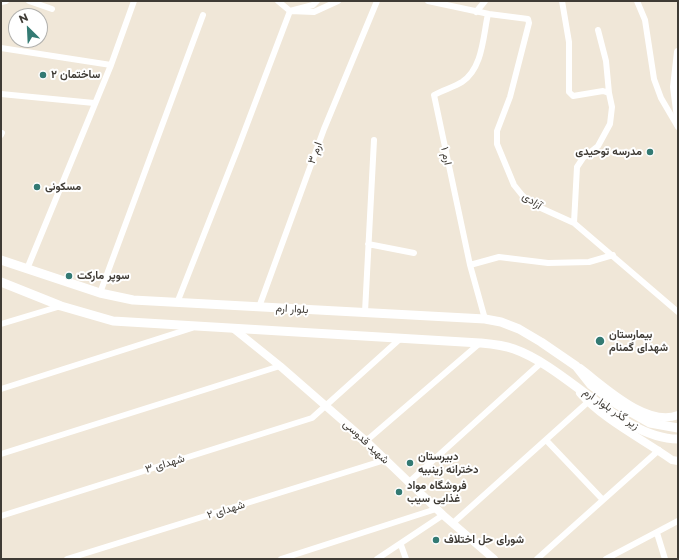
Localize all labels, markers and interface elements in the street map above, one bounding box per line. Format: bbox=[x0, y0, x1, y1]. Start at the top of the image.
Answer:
north arrow bbox=[8, 8, 48, 48]
text: N bbox=[17, 10, 30, 26]
place label: ساختمان ۲ bbox=[51, 68, 100, 82]
marker: ساختمان ۲ bbox=[38, 70, 48, 80]
street label: ارم ۳ bbox=[305, 140, 325, 166]
place label: مدرسه توحیدی bbox=[575, 145, 642, 159]
street label: ارم ۱ bbox=[438, 146, 454, 166]
marker: مدرسه توحیدی bbox=[645, 147, 655, 157]
place label: مسکونی bbox=[45, 180, 81, 194]
marker: مسکونی bbox=[32, 182, 42, 192]
street label: آزادی bbox=[520, 190, 544, 212]
place label: سوپر مارکت bbox=[77, 269, 129, 283]
marker: سوپر مارکت bbox=[64, 271, 74, 281]
street label: بلوار ارم bbox=[275, 302, 309, 316]
place label: بیمارستان شهدای گمنام bbox=[609, 328, 668, 354]
marker: بیمارستان شهدای گمنام bbox=[594, 335, 606, 347]
street label: زیر گذر بلوار ارم bbox=[580, 385, 642, 433]
street label: شهید قدوسی bbox=[340, 417, 392, 467]
place label: دبیرستان دخترانه زینبیه bbox=[418, 450, 478, 476]
street label: شهدای ۳ bbox=[144, 452, 186, 476]
marker: دبیرستان دخترانه زینبیه bbox=[405, 458, 415, 468]
place label: فروشگاه مواد غذایی سیب bbox=[407, 479, 467, 505]
marker: فروشگاه مواد غذایی سیب bbox=[394, 487, 404, 497]
street label: شهدای ۲ bbox=[205, 498, 247, 522]
place label: شورای حل اختلاف bbox=[444, 533, 524, 547]
marker: شورای حل اختلاف bbox=[431, 535, 441, 545]

